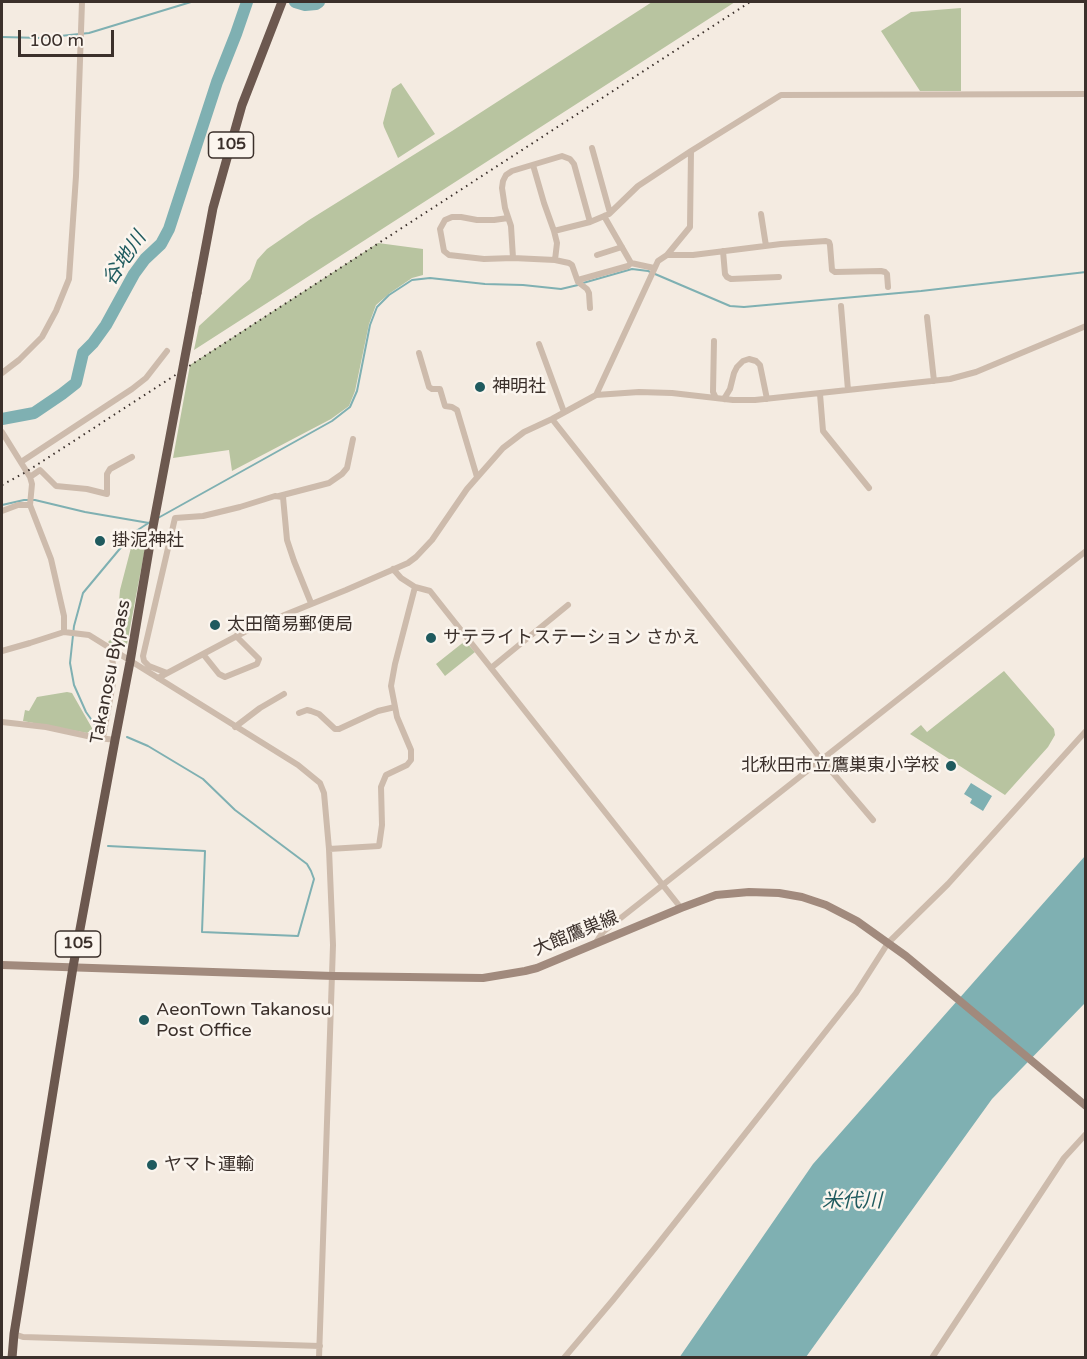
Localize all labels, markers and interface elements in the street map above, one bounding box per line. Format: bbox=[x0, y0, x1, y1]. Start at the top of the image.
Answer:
scale bar bbox=[21, 18, 117, 56]
text: 100 m bbox=[29, 29, 84, 51]
road number: 105 bbox=[208, 132, 254, 158]
water label: 谷地川 bbox=[98, 227, 152, 291]
place label: 神明社 bbox=[492, 376, 546, 398]
marker: 神明社 bbox=[473, 380, 487, 394]
place label: 掛泥神社 bbox=[112, 530, 184, 552]
marker: 掛泥神社 bbox=[93, 534, 107, 548]
street label: Takanosu Bypass bbox=[86, 598, 136, 746]
place label: 太田簡易郵便局 bbox=[227, 614, 353, 636]
marker: 太田簡易郵便局 bbox=[208, 618, 222, 632]
place label: サテライトステーション さかえ bbox=[443, 627, 700, 649]
marker: サテライトステーション さかえ bbox=[424, 631, 438, 645]
place label: 北秋田市立鷹巣東小学校 bbox=[741, 755, 939, 777]
marker: 北秋田市立鷹巣東小学校 bbox=[944, 759, 958, 773]
street label: 大館鷹巣線 bbox=[530, 907, 622, 961]
road number: 105 bbox=[56, 931, 100, 957]
place label: AeonTown Takanosu Post Office bbox=[156, 999, 332, 1042]
marker: AeonTown Takanosu Post Office bbox=[137, 1013, 151, 1027]
place label: ヤマト運輸 bbox=[164, 1154, 254, 1176]
marker: ヤマト運輸 bbox=[145, 1158, 159, 1172]
water label: 米代川 bbox=[822, 1190, 882, 1214]

